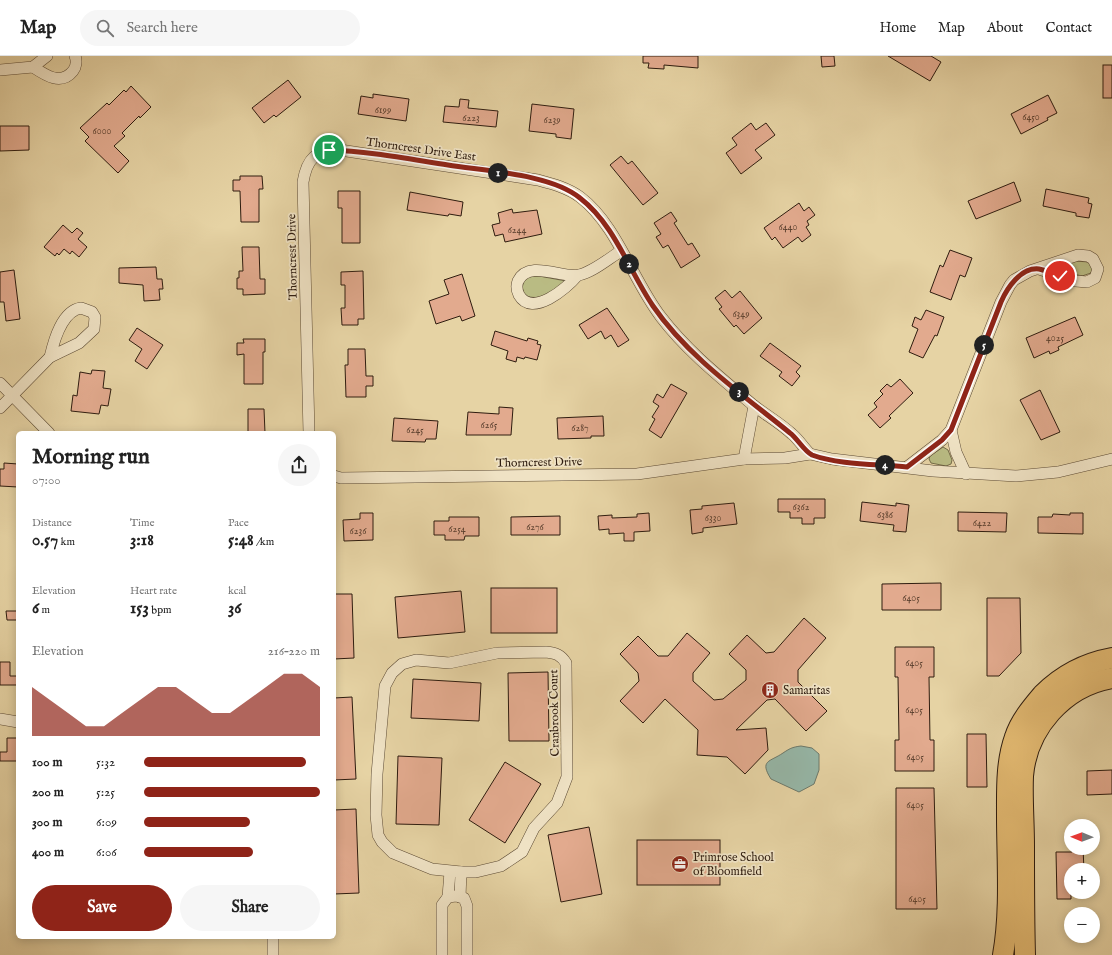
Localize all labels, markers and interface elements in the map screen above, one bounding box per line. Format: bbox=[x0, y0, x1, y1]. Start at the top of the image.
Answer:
search box bbox=[80, 10, 360, 46]
text: Map bbox=[20, 16, 56, 40]
icon: search bbox=[94, 17, 116, 39]
text: Search here bbox=[126, 18, 198, 37]
text: Home bbox=[880, 19, 916, 37]
text: Map bbox=[938, 19, 965, 37]
text: About bbox=[987, 19, 1023, 37]
text: Contact bbox=[1045, 19, 1092, 37]
house number: 6199 bbox=[375, 104, 391, 117]
house number: 6450 bbox=[1022, 111, 1040, 124]
house number: 6223 bbox=[462, 112, 480, 125]
house number: 6239 bbox=[543, 114, 561, 127]
house number: 6000 bbox=[93, 125, 112, 138]
pin bbox=[312, 133, 346, 167]
street label: Thorncrest Drive East bbox=[365, 134, 477, 165]
icon: arrive bbox=[318, 139, 340, 161]
pin: 1 bbox=[488, 163, 508, 183]
text: 1 bbox=[496, 166, 500, 180]
street label: Thorncrest Drive bbox=[284, 213, 301, 300]
house number: 6440 bbox=[779, 221, 798, 234]
house number: 6244 bbox=[508, 224, 526, 237]
pin: 2 bbox=[619, 254, 639, 274]
text: 2 bbox=[626, 257, 632, 271]
pin bbox=[1043, 259, 1077, 293]
icon: check bbox=[1049, 265, 1071, 287]
house number: 6349 bbox=[732, 308, 750, 321]
house number: 4025 bbox=[1046, 332, 1064, 345]
pin: 5 bbox=[974, 335, 994, 355]
text: 5 bbox=[982, 338, 986, 352]
pin: 3 bbox=[729, 382, 749, 402]
text: 3 bbox=[737, 385, 741, 399]
house number: 6265 bbox=[481, 419, 498, 432]
house number: 6287 bbox=[571, 422, 589, 435]
house number: 6245 bbox=[406, 424, 424, 437]
text: Morning run bbox=[32, 443, 150, 471]
button: share bbox=[278, 444, 320, 486]
street label: Thorncrest Drive bbox=[496, 454, 583, 471]
pin: 4 bbox=[875, 455, 895, 475]
text: 4 bbox=[882, 458, 888, 472]
text: 07:00 bbox=[32, 472, 61, 489]
house number: 6362 bbox=[793, 501, 810, 514]
house number: 6386 bbox=[877, 509, 894, 522]
house number: 6330 bbox=[705, 512, 721, 525]
text: Distance bbox=[32, 516, 72, 530]
text: Time bbox=[130, 516, 154, 530]
text: Pace bbox=[228, 516, 249, 530]
house number: 6422 bbox=[973, 517, 992, 530]
house number: 6276 bbox=[526, 521, 545, 534]
house number: 6254 bbox=[448, 523, 466, 536]
house number: 6236 bbox=[350, 525, 367, 538]
text: 0.57 bbox=[32, 530, 58, 551]
text: 3:18 bbox=[130, 530, 154, 551]
text: 5:48 bbox=[228, 530, 254, 551]
text: km bbox=[58, 535, 75, 549]
text: /km bbox=[254, 535, 274, 549]
text: Elevation bbox=[32, 584, 76, 598]
text: Heart rate bbox=[130, 584, 177, 598]
text: kcal bbox=[228, 584, 246, 598]
house number: 6405 bbox=[902, 592, 920, 605]
text: 6 bbox=[32, 598, 39, 619]
text: 153 bbox=[130, 598, 149, 619]
text: 36 bbox=[228, 598, 242, 619]
text: m bbox=[39, 603, 50, 617]
text: bpm bbox=[149, 603, 172, 617]
text: Elevation bbox=[32, 643, 84, 660]
text: 216–220 m bbox=[268, 643, 320, 660]
house number: 6405 bbox=[905, 657, 923, 670]
street label: Cranbrook Court bbox=[546, 669, 563, 757]
building icon: Samaritas bbox=[760, 680, 780, 700]
place label: Samaritas bbox=[783, 683, 830, 698]
house number: 6405 bbox=[905, 704, 923, 717]
house number: 6405 bbox=[906, 751, 924, 764]
text: 100 m bbox=[32, 754, 62, 771]
text: 5:32 bbox=[96, 754, 115, 771]
text: 200 m bbox=[32, 784, 64, 801]
text: 5:25 bbox=[96, 784, 115, 801]
house number: 6405 bbox=[906, 799, 924, 812]
text: 300 m bbox=[32, 814, 63, 831]
text: 6:09 bbox=[96, 814, 117, 831]
north arrow bbox=[1064, 819, 1100, 855]
map controls bbox=[1064, 819, 1100, 943]
text: 400 m bbox=[32, 844, 64, 861]
text: 6:06 bbox=[96, 844, 117, 861]
place label: Primrose School of Bloomfield bbox=[693, 850, 775, 879]
office icon: Primrose School of Bloomfield bbox=[670, 854, 690, 874]
button: + bbox=[1064, 863, 1100, 899]
button: Save bbox=[32, 885, 172, 931]
button: Share bbox=[180, 885, 320, 931]
house number: 6405 bbox=[908, 893, 926, 906]
button: − bbox=[1064, 907, 1100, 943]

